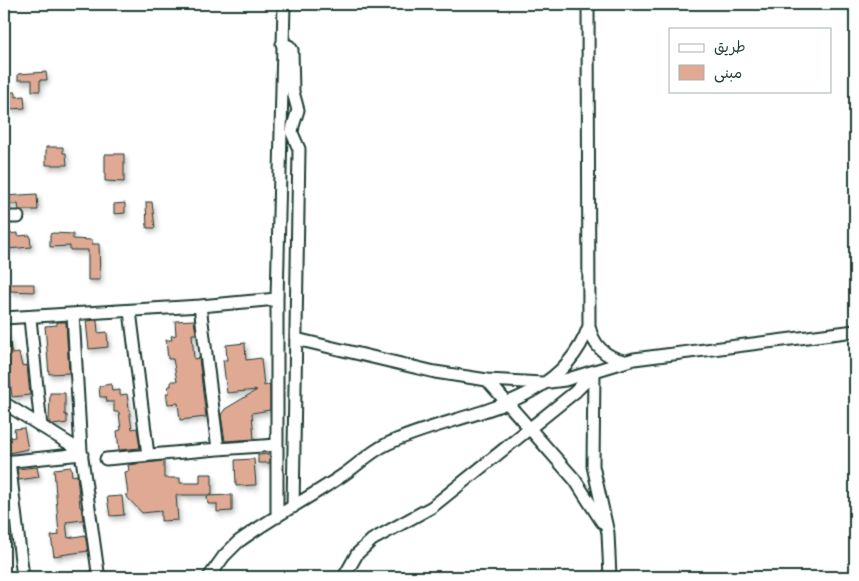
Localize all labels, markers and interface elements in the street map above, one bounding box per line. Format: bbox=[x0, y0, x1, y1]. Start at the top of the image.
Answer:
legend bbox=[669, 28, 832, 92]
text: طريق bbox=[714, 38, 746, 56]
text: مبنى bbox=[714, 64, 742, 83]

